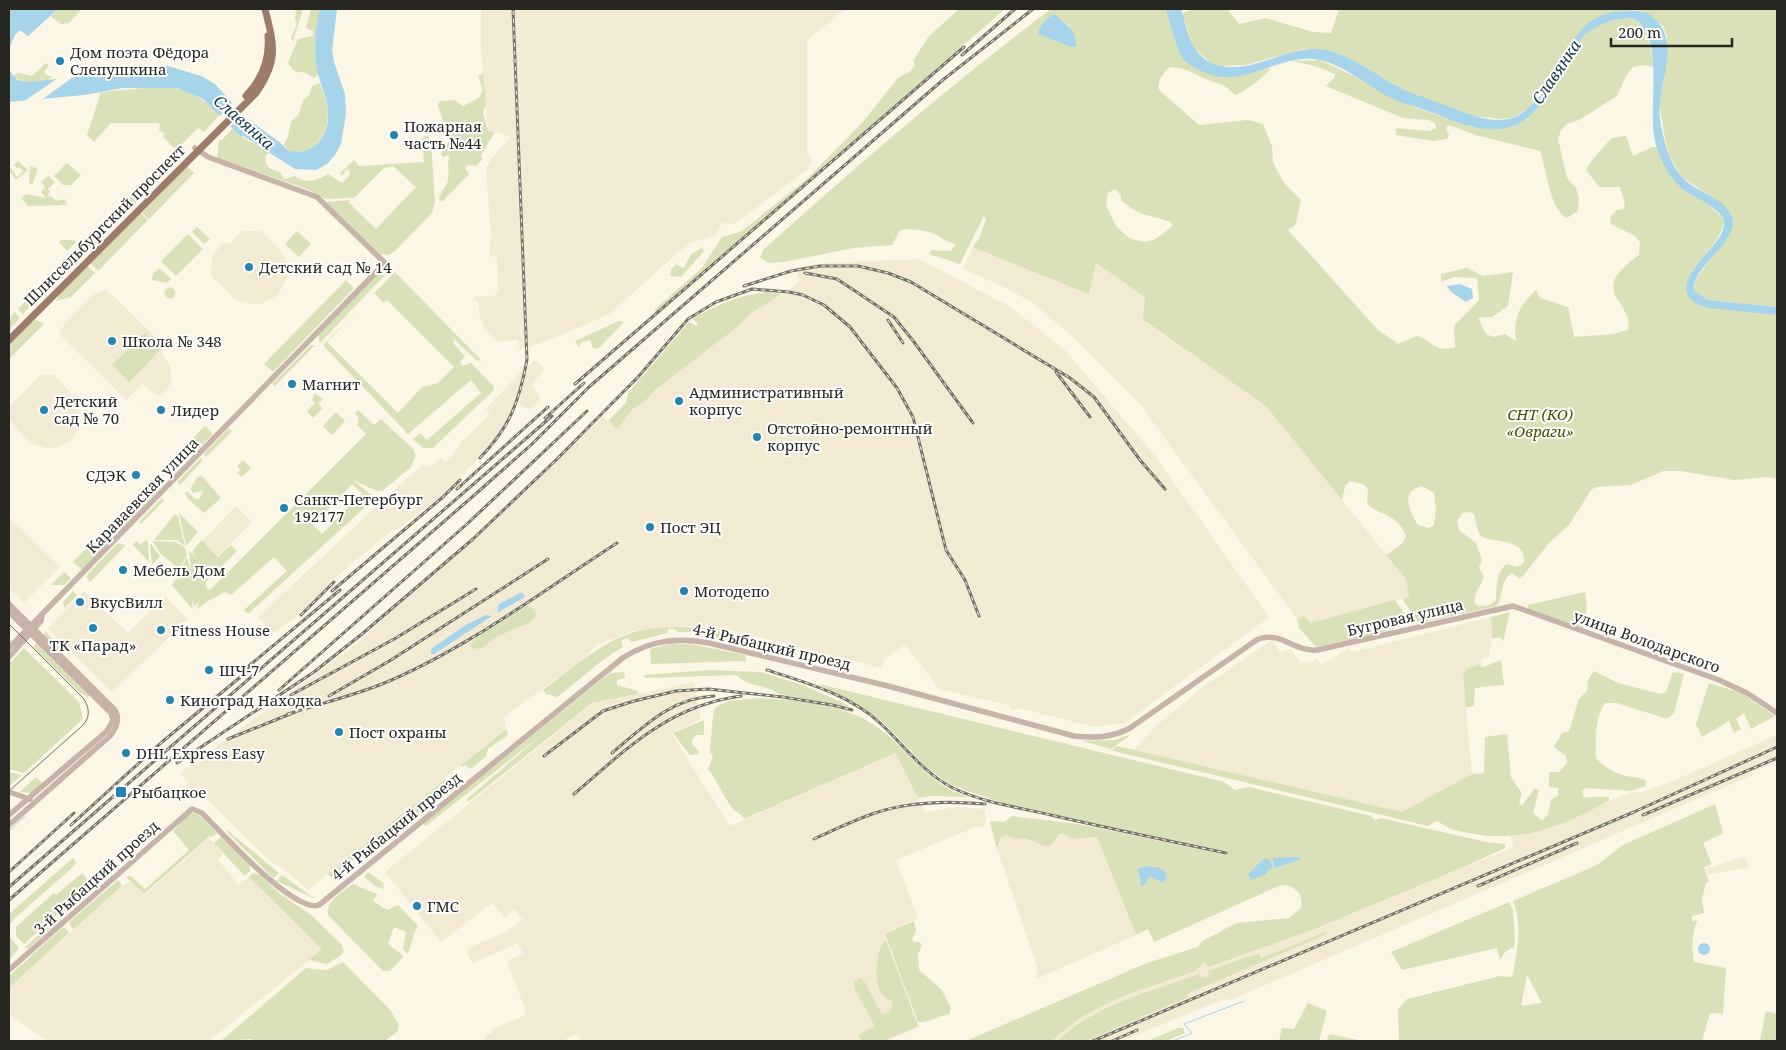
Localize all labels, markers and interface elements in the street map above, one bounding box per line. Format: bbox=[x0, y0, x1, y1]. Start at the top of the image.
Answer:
scale bar bbox=[1611, 15, 1732, 47]
text: 200 m bbox=[1618, 22, 1661, 42]
water label: Славянка bbox=[1526, 35, 1586, 109]
place label: Дом поэта Фёдора Слепушкина bbox=[70, 42, 209, 79]
marker: Дом поэта Фёдора Слепушкина bbox=[54, 55, 66, 67]
water label: Славянка bbox=[209, 90, 279, 154]
place label: Пожарная часть №44 bbox=[404, 116, 482, 153]
marker: Пожарная часть №44 bbox=[388, 129, 400, 141]
street label: Шлиссельбургский проспект bbox=[19, 140, 189, 310]
place label: Детский сад № 14 bbox=[259, 257, 392, 277]
marker: Детский сад № 14 bbox=[243, 261, 255, 273]
place label: Школа № 348 bbox=[122, 331, 222, 351]
marker: Школа № 348 bbox=[106, 335, 118, 347]
place label: Магнит bbox=[302, 374, 360, 394]
marker: Магнит bbox=[286, 378, 298, 390]
place label: Административный корпус bbox=[689, 382, 844, 419]
place label: Детский сад № 70 bbox=[54, 391, 119, 428]
marker: Административный корпус bbox=[673, 395, 685, 407]
place label: Лидер bbox=[171, 400, 219, 420]
marker: Детский сад № 70 bbox=[38, 404, 50, 416]
marker: Лидер bbox=[155, 404, 167, 416]
park label: СНТ (КО) «Овраги» bbox=[1506, 404, 1574, 441]
place label: Отстойно-ремонтный корпус bbox=[767, 418, 933, 455]
marker: Отстойно-ремонтный корпус bbox=[751, 431, 763, 443]
street label: Караваевская улица bbox=[81, 433, 203, 557]
place label: СДЭК bbox=[86, 465, 126, 485]
marker: СДЭК bbox=[130, 469, 142, 481]
place label: Санкт-Петербург 192177 bbox=[294, 489, 423, 526]
marker: Санкт-Петербург 192177 bbox=[278, 502, 290, 514]
place label: Пост ЭЦ bbox=[660, 517, 721, 537]
marker: Пост ЭЦ bbox=[644, 521, 656, 533]
place label: Мебель Дом bbox=[133, 560, 225, 580]
marker: Мебель Дом bbox=[117, 564, 129, 576]
place label: Мотодепо bbox=[694, 581, 769, 601]
marker: Мотодепо bbox=[678, 585, 690, 597]
place label: ВкусВилл bbox=[90, 592, 163, 612]
street label: Бугровая улица bbox=[1345, 594, 1465, 640]
marker: ВкусВилл bbox=[74, 596, 86, 608]
street label: улица Володарского bbox=[1571, 605, 1723, 677]
street label: 4-й Рыбацкий проезд bbox=[691, 618, 853, 674]
place label: Fitness House bbox=[171, 620, 270, 640]
marker: ТК «Парад» bbox=[87, 622, 99, 634]
marker: Fitness House bbox=[155, 624, 167, 636]
place label: ТК «Парад» bbox=[50, 635, 136, 655]
place label: ШЧ-7 bbox=[219, 660, 260, 680]
marker: ШЧ-7 bbox=[203, 664, 215, 676]
place label: Киноград Находка bbox=[180, 690, 322, 710]
marker: Киноград Находка bbox=[164, 694, 176, 706]
place label: Пост охраны bbox=[349, 722, 447, 742]
marker: Пост охраны bbox=[333, 726, 345, 738]
place label: DHL Express Easy bbox=[136, 743, 265, 763]
marker: DHL Express Easy bbox=[120, 747, 132, 759]
street label: 4-й Рыбацкий проезд bbox=[327, 767, 465, 885]
place label: Рыбацкое bbox=[132, 782, 206, 802]
marker: Рыбацкое bbox=[114, 785, 128, 799]
street label: 3-й Рыбацкий проезд bbox=[29, 816, 163, 938]
place label: ГМС bbox=[427, 896, 459, 916]
marker: ГМС bbox=[411, 900, 423, 912]

